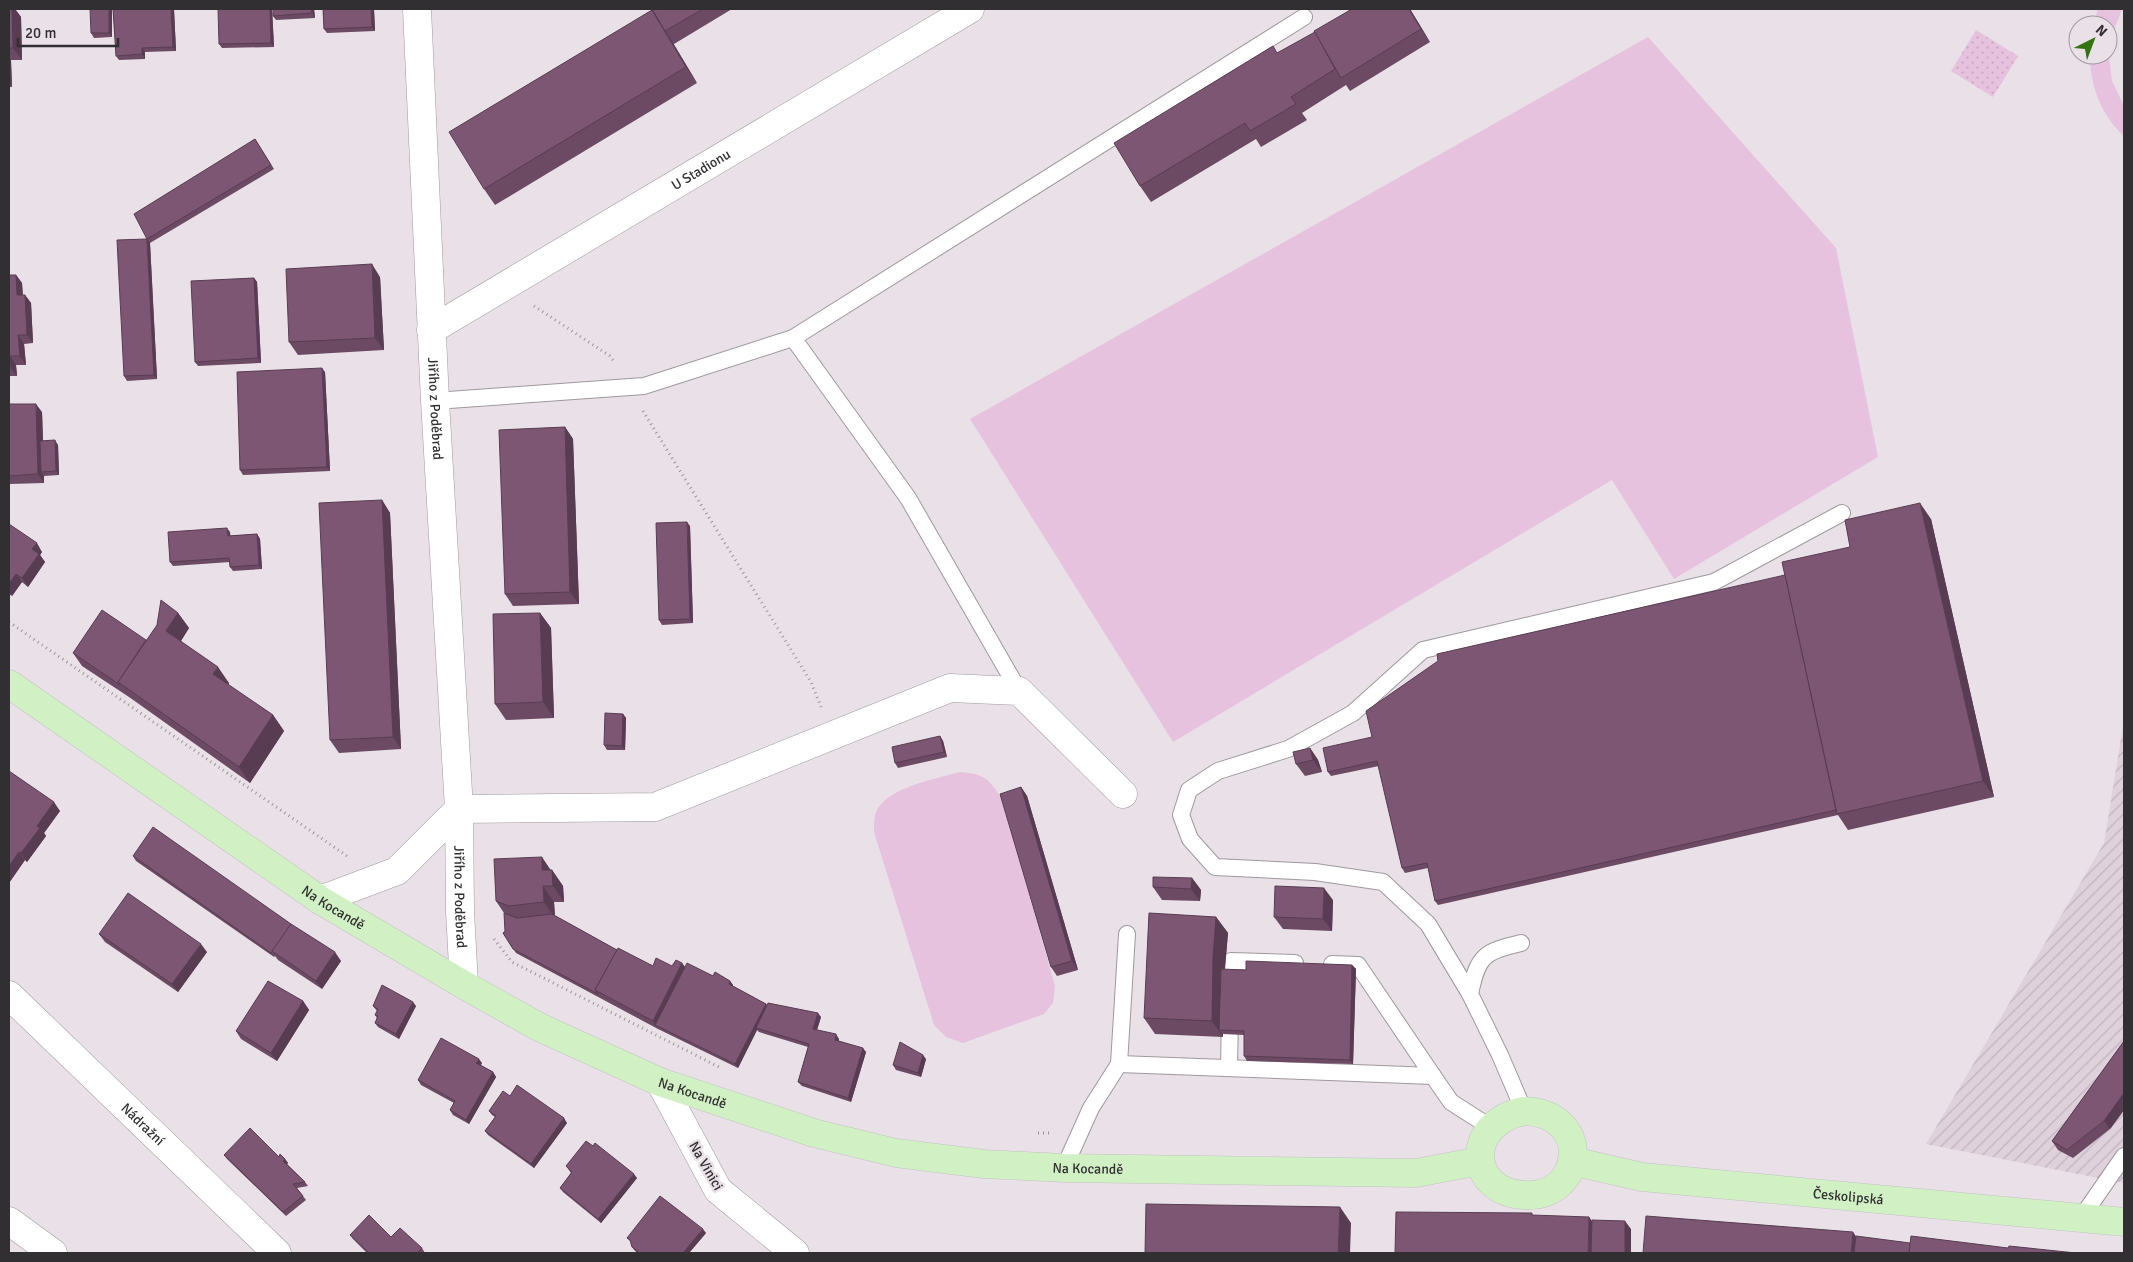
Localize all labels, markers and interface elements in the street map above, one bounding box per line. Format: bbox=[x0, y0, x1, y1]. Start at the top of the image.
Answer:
scale bar bbox=[18, 15, 118, 47]
north arrow bbox=[2068, 15, 2118, 65]
text: N bbox=[2092, 21, 2111, 40]
text: 20 m bbox=[25, 24, 56, 42]
street label: U Stadionu bbox=[668, 145, 733, 194]
street label: Jiřího z Poděbrad bbox=[424, 357, 447, 460]
street label: Jiřího z Poděbrad bbox=[451, 845, 471, 949]
street label: Na Kocandě bbox=[299, 882, 368, 933]
street label: Na Kocandě bbox=[656, 1074, 729, 1112]
street label: Nádražní bbox=[118, 1099, 168, 1149]
street label: Na Vinici bbox=[685, 1139, 727, 1193]
street label: Na Kocandě bbox=[1052, 1159, 1123, 1177]
street label: Českolipská bbox=[1812, 1184, 1884, 1208]

